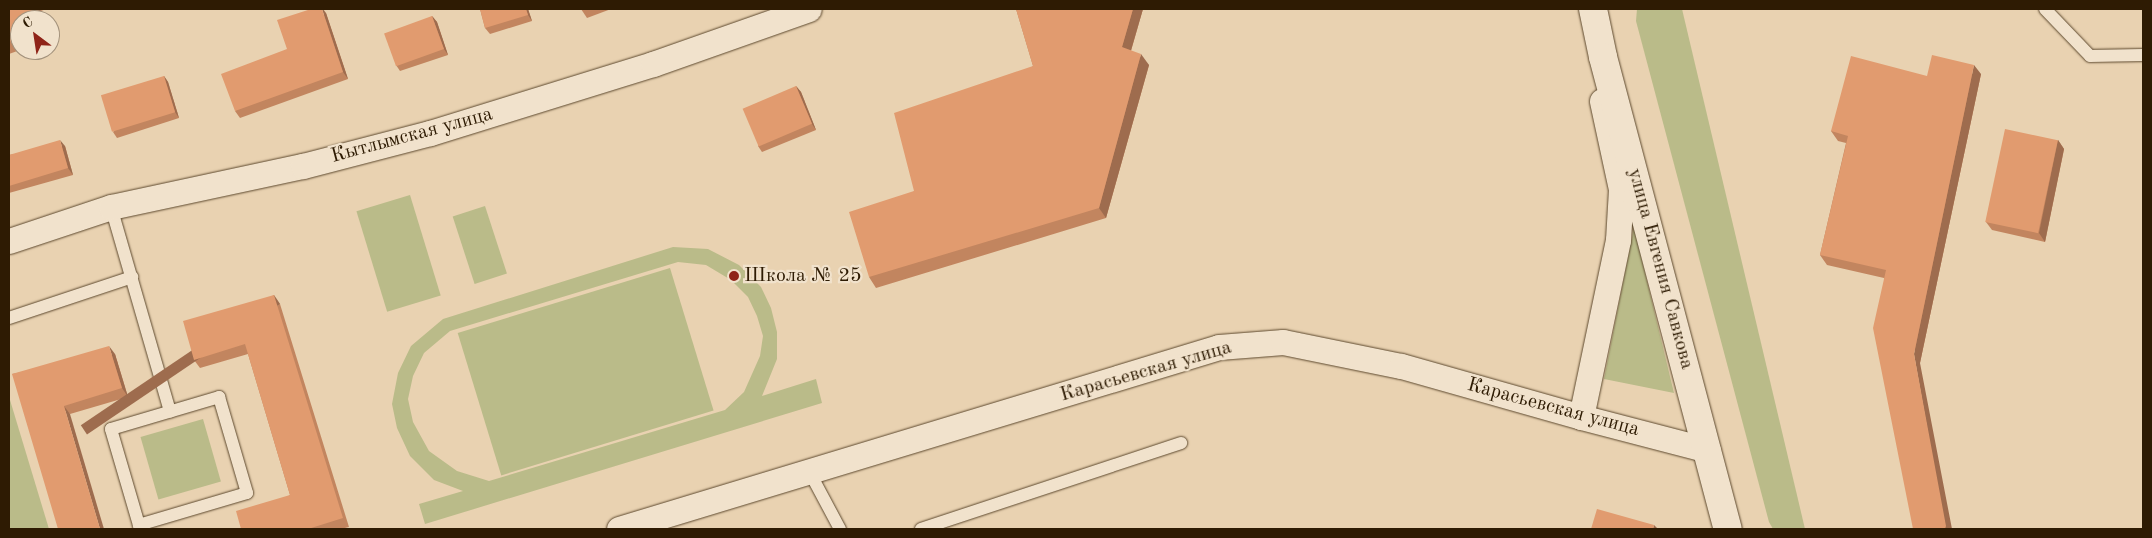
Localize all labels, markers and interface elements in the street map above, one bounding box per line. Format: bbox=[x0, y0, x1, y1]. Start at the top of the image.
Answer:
north arrow bbox=[10, 10, 60, 60]
text: С bbox=[20, 15, 35, 31]
street label: Кытлымская улица bbox=[329, 103, 495, 169]
street label: улица Евгения Савкова bbox=[1622, 166, 1698, 372]
place label: Школа № 25 bbox=[744, 264, 862, 288]
marker: Школа № 25 bbox=[728, 270, 740, 282]
street label: Карасьевская улица bbox=[1057, 336, 1235, 408]
street label: Карасьевская улица bbox=[1464, 373, 1642, 443]

